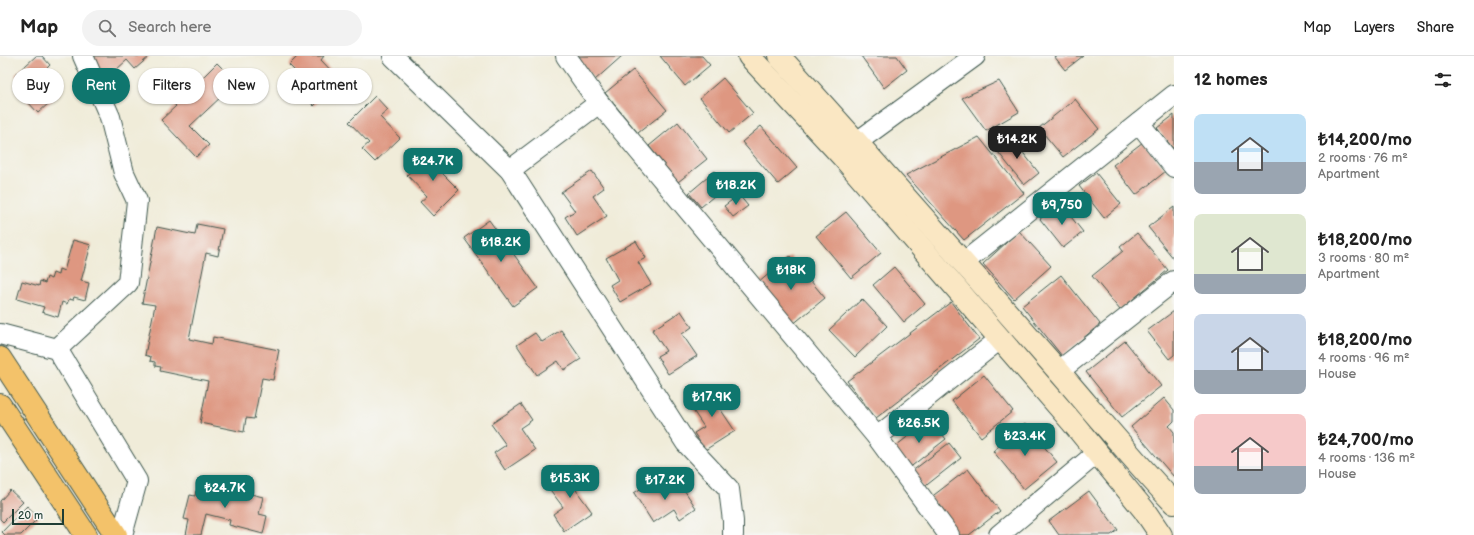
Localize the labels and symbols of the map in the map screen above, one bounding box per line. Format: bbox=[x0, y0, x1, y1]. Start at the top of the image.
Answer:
pin: ₺14.2K bbox=[984, 126, 1050, 160]
pin: ₺24.7K bbox=[400, 148, 466, 182]
pin: ₺18.2K bbox=[703, 172, 769, 206]
pin: ₺9,750 bbox=[1029, 192, 1095, 226]
pin: ₺18.2K bbox=[468, 229, 534, 263]
pin: ₺18K bbox=[767, 257, 815, 291]
pin: ₺17.9K bbox=[679, 384, 745, 418]
pin: ₺26.5K bbox=[886, 410, 952, 444]
pin: ₺23.4K bbox=[992, 423, 1058, 457]
pin: ₺15.3K bbox=[537, 465, 603, 499]
pin: ₺17.2K bbox=[632, 467, 698, 501]
pin: ₺24.7K bbox=[192, 475, 258, 509]
scale bar bbox=[12, 507, 64, 526]

